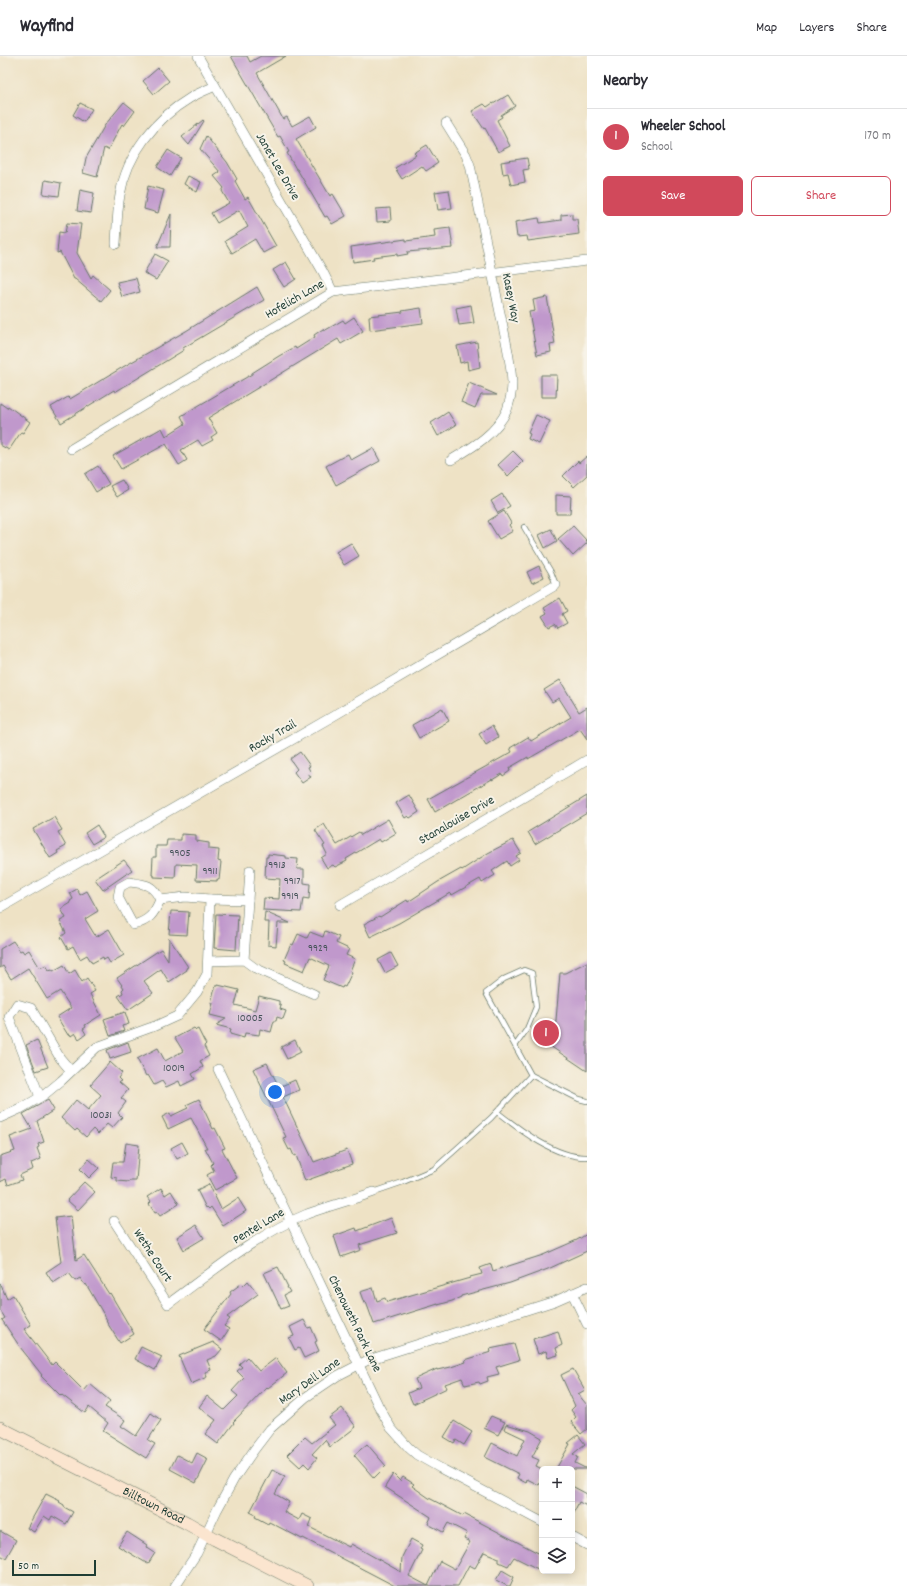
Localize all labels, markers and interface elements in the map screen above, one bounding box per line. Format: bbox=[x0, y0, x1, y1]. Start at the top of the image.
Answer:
text: Wayfind bbox=[20, 14, 74, 41]
text: Map bbox=[756, 18, 777, 38]
text: Layers bbox=[799, 18, 834, 38]
text: Share bbox=[856, 18, 887, 38]
text: Nearby bbox=[603, 70, 647, 94]
text: Wheeler School bbox=[641, 116, 725, 138]
text: 1 bbox=[615, 127, 617, 146]
text: 170 m bbox=[864, 127, 891, 146]
street label: Janet Lee Drive bbox=[250, 130, 304, 205]
text: School bbox=[641, 138, 673, 157]
button: Save bbox=[603, 176, 743, 216]
button: Share bbox=[751, 176, 891, 216]
street label: Kasey Way bbox=[496, 271, 524, 325]
street label: Hofelich Lane bbox=[262, 275, 328, 325]
street label: Rocky Trail bbox=[246, 716, 300, 758]
street label: Stanalouise Drive bbox=[416, 791, 499, 850]
house number: 9905 bbox=[169, 846, 191, 862]
house number: 9913 bbox=[268, 858, 286, 874]
house number: 9911 bbox=[203, 864, 217, 880]
house number: 9917 bbox=[284, 874, 300, 890]
house number: 9919 bbox=[281, 889, 299, 905]
house number: 9929 bbox=[308, 941, 328, 957]
house number: 10005 bbox=[237, 1011, 263, 1027]
pin: 1 bbox=[533, 1018, 559, 1048]
house number: 10019 bbox=[163, 1061, 185, 1077]
your location bbox=[265, 1082, 285, 1102]
house number: 10031 bbox=[90, 1108, 112, 1124]
street label: Pentel Lane bbox=[230, 1204, 289, 1250]
street label: Wethe Court bbox=[128, 1226, 176, 1287]
street label: Chenoweth Park Lane bbox=[322, 1272, 386, 1376]
street label: Mary Dell Lane bbox=[275, 1354, 345, 1410]
map controls bbox=[539, 1466, 575, 1574]
button: + bbox=[539, 1466, 575, 1502]
street label: Billtown Road bbox=[119, 1482, 188, 1530]
button: − bbox=[539, 1502, 575, 1538]
button: layers bbox=[539, 1538, 575, 1574]
scale bar bbox=[12, 1558, 96, 1577]
text: 50 m bbox=[18, 1559, 39, 1575]

